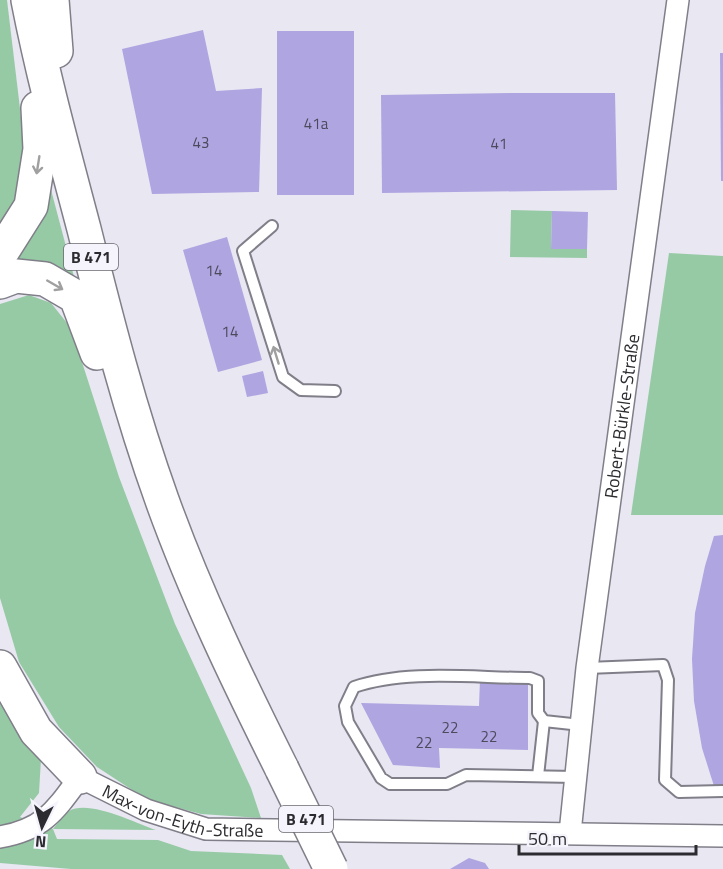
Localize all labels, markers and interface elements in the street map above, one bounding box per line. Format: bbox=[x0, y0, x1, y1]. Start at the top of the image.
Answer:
house number: 41a bbox=[304, 112, 329, 135]
house number: 43 bbox=[193, 131, 209, 154]
house number: 41 bbox=[491, 132, 507, 155]
one-way arrow bbox=[32, 154, 43, 174]
road number: B 471 bbox=[64, 244, 118, 270]
house number: 14 bbox=[206, 259, 222, 282]
one-way arrow bbox=[47, 280, 64, 292]
house number: 14 bbox=[222, 320, 238, 343]
street label: Robert-Bürkle-Straße bbox=[597, 332, 646, 500]
one-way arrow bbox=[270, 346, 281, 365]
house number: 22 bbox=[442, 716, 458, 739]
house number: 22 bbox=[481, 725, 497, 748]
house number: 22 bbox=[416, 731, 432, 754]
street label: Max-von-Eyth-Straße bbox=[98, 777, 264, 843]
north arrow bbox=[12, 797, 72, 857]
road number: B 471 bbox=[279, 806, 333, 832]
scale bar bbox=[519, 818, 696, 856]
text: 50 m bbox=[528, 825, 567, 852]
text: N bbox=[34, 830, 47, 854]

